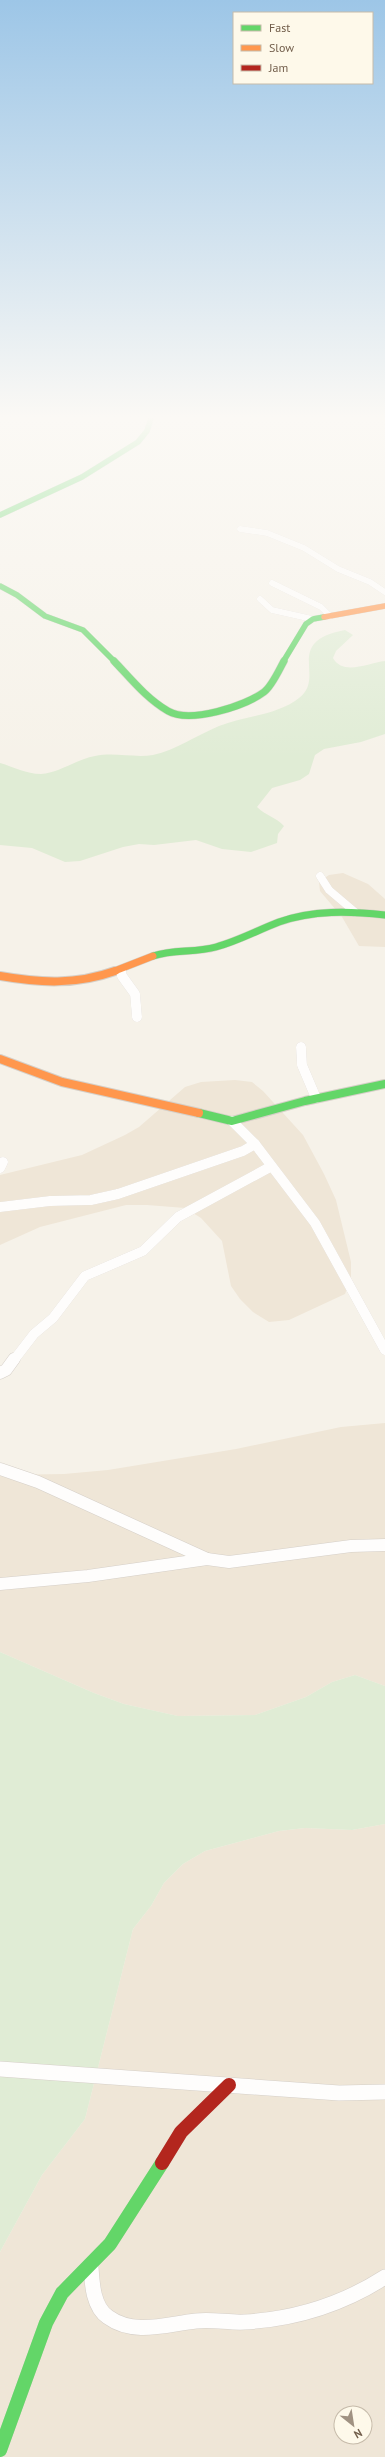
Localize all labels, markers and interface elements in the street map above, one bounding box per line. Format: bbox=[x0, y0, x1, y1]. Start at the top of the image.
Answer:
legend bbox=[233, 12, 373, 84]
text: Fast bbox=[269, 20, 290, 35]
text: Slow bbox=[269, 40, 294, 55]
text: Jam bbox=[268, 60, 288, 75]
north arrow bbox=[333, 2405, 373, 2445]
text: N bbox=[351, 2426, 365, 2442]

